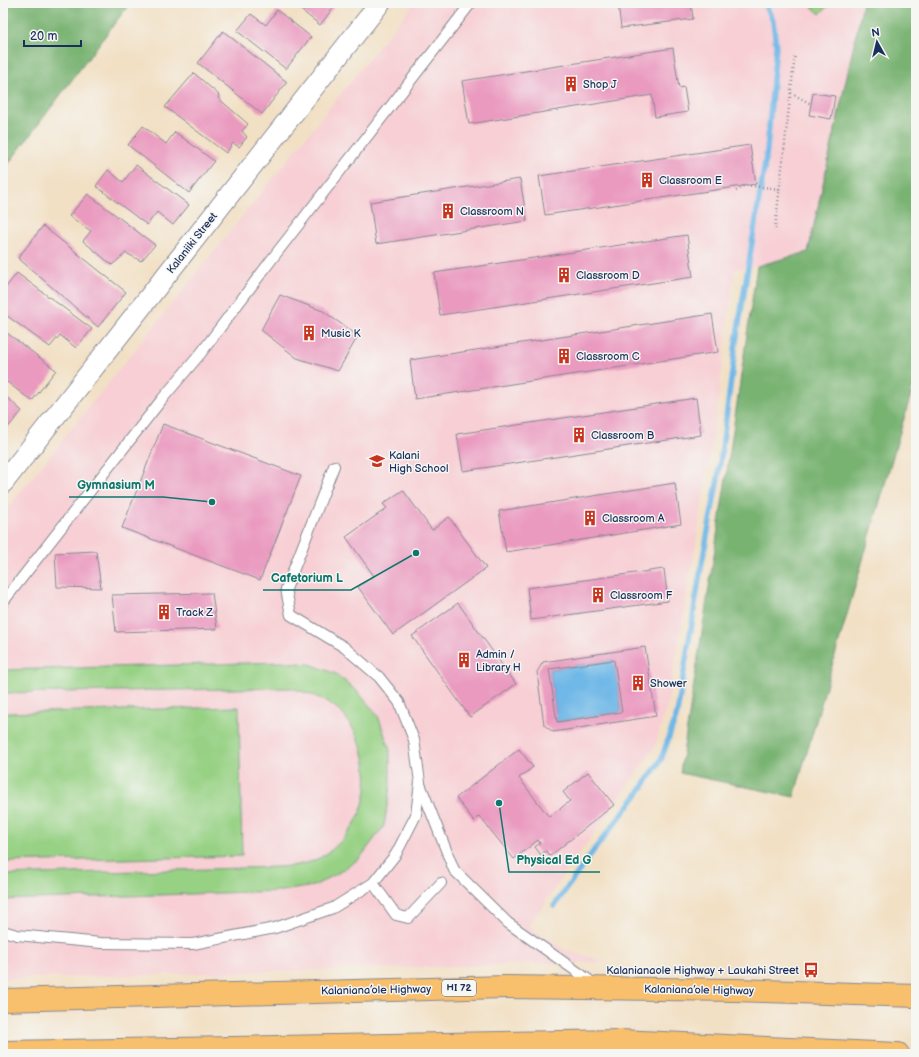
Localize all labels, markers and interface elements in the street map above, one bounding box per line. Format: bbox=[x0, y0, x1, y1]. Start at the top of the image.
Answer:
scale bar bbox=[24, 22, 81, 48]
north arrow bbox=[857, 22, 897, 62]
text: N bbox=[871, 26, 881, 40]
text: 20 m bbox=[30, 29, 57, 44]
building icon: Shop J bbox=[562, 75, 580, 93]
place label: Shop J bbox=[583, 78, 617, 91]
building icon: Classroom E bbox=[638, 171, 656, 189]
place label: Classroom E bbox=[659, 174, 722, 187]
building icon: Classroom N bbox=[439, 202, 457, 220]
place label: Classroom N bbox=[460, 205, 524, 218]
street label: Kalaniiki Street bbox=[164, 209, 220, 276]
building icon: Classroom D bbox=[555, 266, 573, 284]
place label: Classroom D bbox=[576, 269, 640, 282]
building icon: Music K bbox=[300, 324, 318, 342]
place label: Music K bbox=[321, 327, 361, 340]
building icon: Classroom C bbox=[555, 347, 573, 365]
place label: Classroom C bbox=[576, 350, 640, 363]
building icon: Classroom B bbox=[570, 426, 588, 444]
place label: Classroom B bbox=[591, 429, 655, 442]
place label: Kalani High School bbox=[389, 449, 448, 475]
school or university icon: Kalani High School bbox=[368, 452, 386, 470]
callout: Gymnasium M bbox=[69, 473, 163, 497]
text: Gymnasium M bbox=[77, 478, 155, 493]
building icon: Classroom A bbox=[581, 509, 599, 527]
place label: Classroom A bbox=[602, 512, 665, 525]
callout: Cafetorium L bbox=[263, 566, 351, 590]
text: Cafetorium L bbox=[271, 571, 343, 586]
building icon: Classroom F bbox=[589, 586, 607, 604]
place label: Classroom F bbox=[610, 589, 673, 602]
building icon: Track Z bbox=[155, 603, 173, 621]
place label: Track Z bbox=[176, 606, 213, 619]
place label: Admin / Library H bbox=[476, 648, 521, 674]
building icon: Admin / Library H bbox=[455, 651, 473, 669]
building icon: Shower bbox=[629, 674, 647, 692]
place label: Shower bbox=[650, 677, 688, 690]
callout: Physical Ed G bbox=[509, 848, 600, 872]
text: Physical Ed G bbox=[517, 853, 592, 868]
bus stop icon: Kalanianaole Highway + Laukahi Street bbox=[802, 961, 820, 979]
place label: Kalanianaole Highway + Laukahi Street bbox=[606, 964, 800, 977]
road number: HI 72 bbox=[442, 980, 476, 996]
street label: Kalaniana’ole Highway bbox=[321, 983, 431, 997]
street label: Kalaniana’ole Highway bbox=[644, 983, 754, 997]

